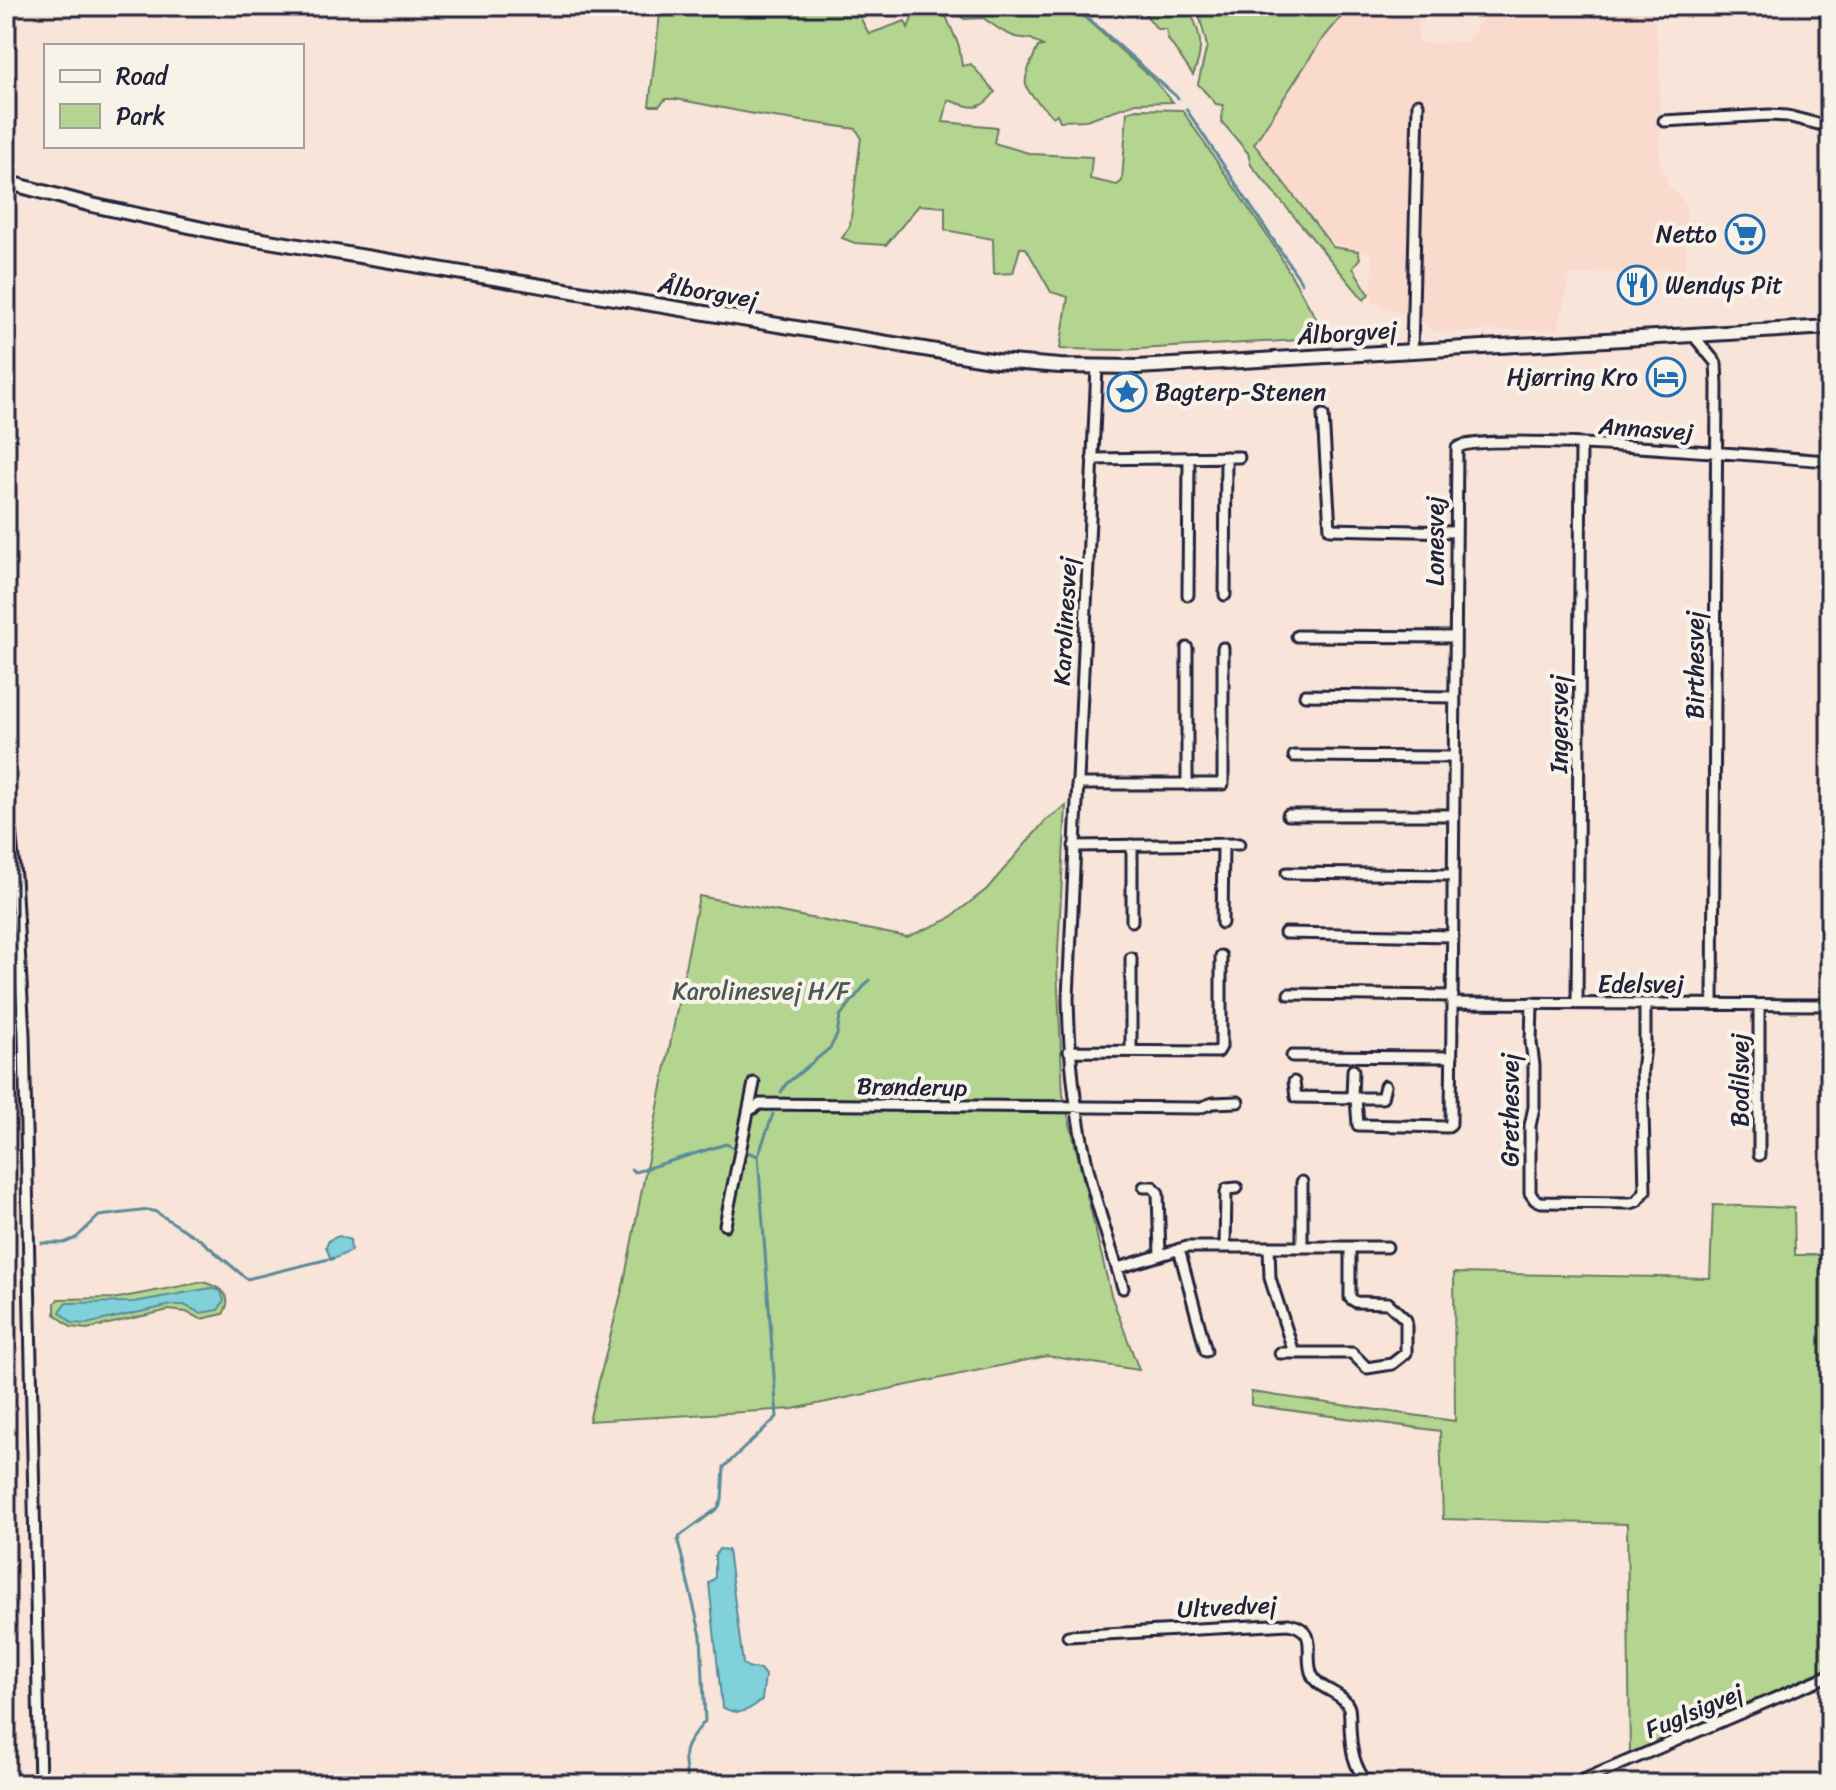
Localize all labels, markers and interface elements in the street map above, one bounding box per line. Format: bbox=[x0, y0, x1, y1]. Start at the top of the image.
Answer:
legend bbox=[44, 44, 304, 148]
text: Road bbox=[116, 55, 170, 97]
text: Park bbox=[116, 95, 165, 137]
place label: Netto bbox=[1656, 213, 1717, 255]
supermarket icon: Netto bbox=[1724, 213, 1766, 255]
street label: Ålborgvej bbox=[654, 263, 762, 321]
restaurant icon: Wendys Pit bbox=[1616, 264, 1658, 306]
place label: Wendys Pit bbox=[1665, 264, 1783, 306]
street label: Ålborgvej bbox=[1295, 308, 1399, 358]
place label: Hjørring Kro bbox=[1507, 356, 1638, 398]
hotel icon: Hjørring Kro bbox=[1645, 356, 1687, 398]
place icon: Bagterp-Stenen bbox=[1106, 371, 1148, 413]
place label: Bagterp-Stenen bbox=[1155, 371, 1326, 413]
street label: Annasvej bbox=[1596, 405, 1695, 453]
street label: Lonesvej bbox=[1414, 496, 1456, 586]
street label: Karolinesvej bbox=[1041, 554, 1089, 687]
street label: Birthesvej bbox=[1674, 610, 1716, 719]
street label: Ingersvej bbox=[1538, 674, 1580, 774]
street label: Edelsvej bbox=[1598, 963, 1684, 1005]
park label: Karolinesvej H/F bbox=[672, 970, 851, 1012]
street label: Bodilsvej bbox=[1719, 1033, 1761, 1127]
street label: Grethesvej bbox=[1489, 1052, 1531, 1167]
street label: Brønderup bbox=[856, 1065, 968, 1109]
street label: Ultvedvej bbox=[1176, 1583, 1279, 1631]
street label: Fuglsigvej bbox=[1638, 1671, 1751, 1750]

